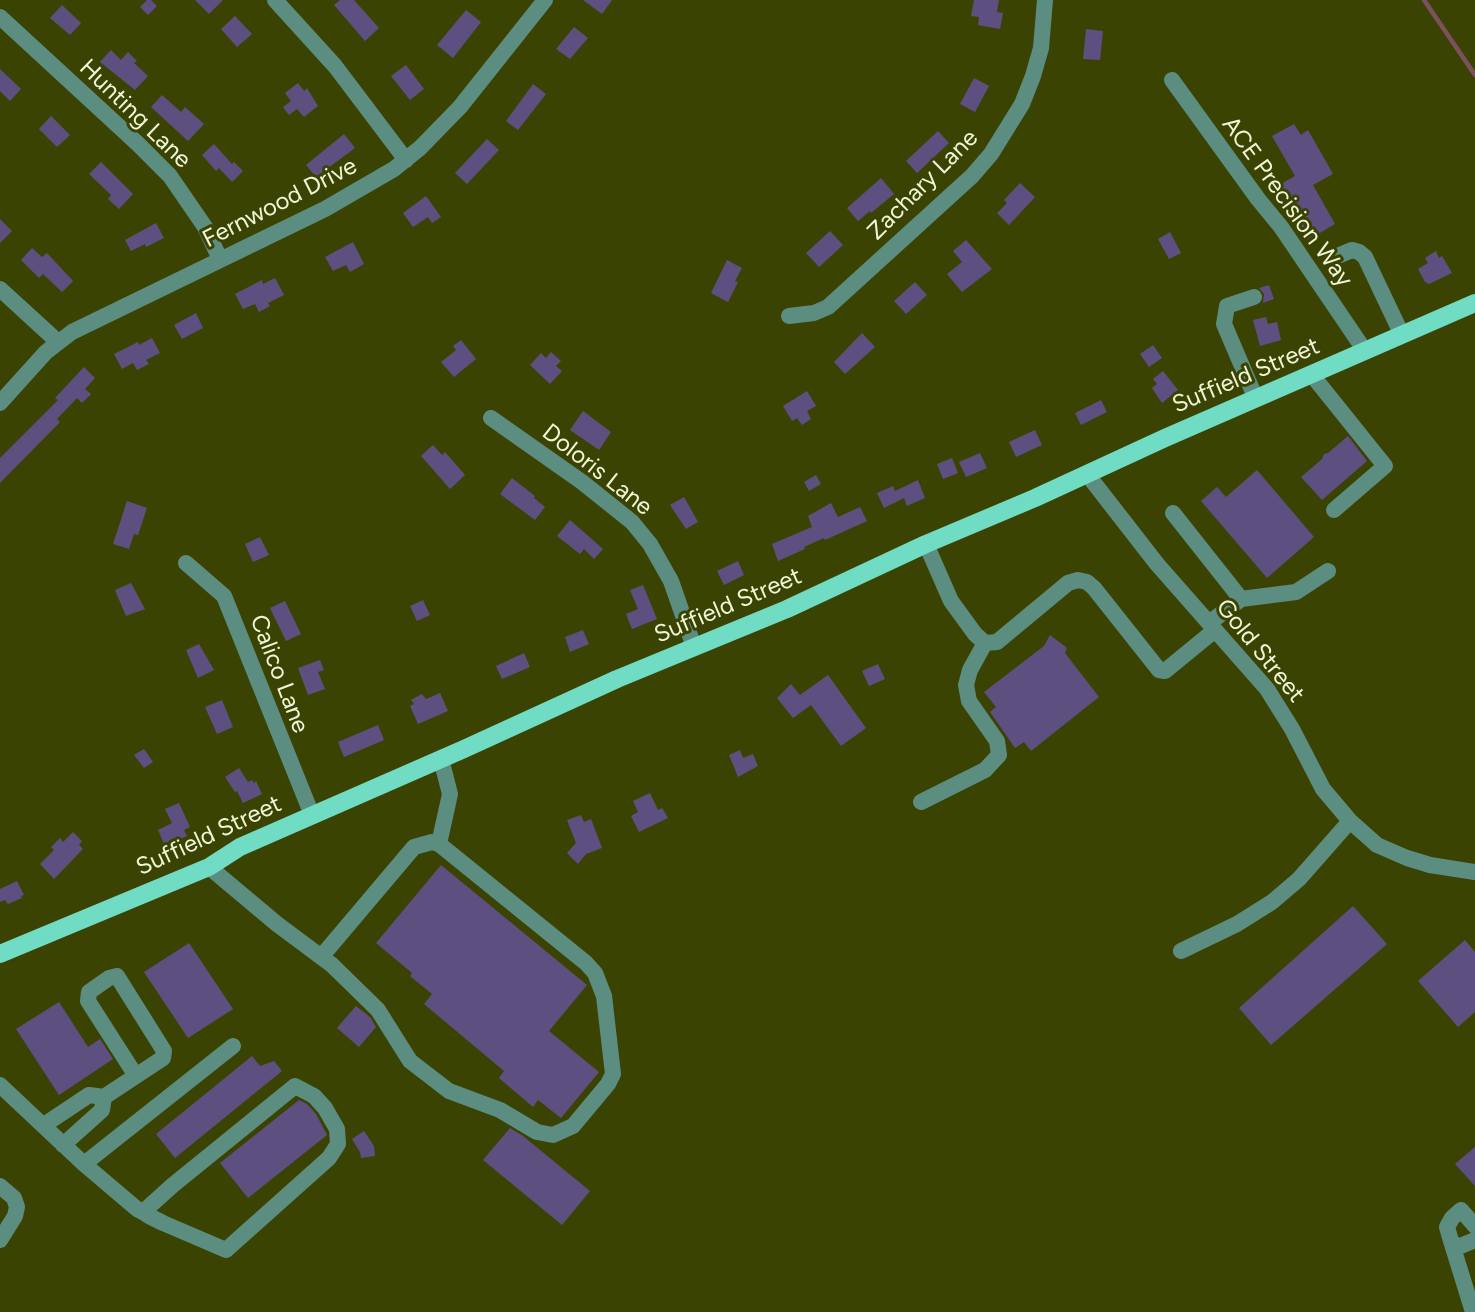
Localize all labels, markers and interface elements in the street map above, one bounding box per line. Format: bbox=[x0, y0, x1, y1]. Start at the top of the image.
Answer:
street label: Hunting Lane bbox=[73, 54, 197, 174]
street label: ACE Precision Way bbox=[1216, 111, 1358, 293]
street label: Zachary Lane bbox=[862, 124, 984, 246]
street label: Fernwood Drive bbox=[198, 152, 362, 254]
street label: Suffield Street bbox=[1168, 332, 1324, 420]
street label: Doloris Lane bbox=[536, 418, 658, 522]
street label: Suffield Street bbox=[650, 562, 806, 650]
street label: Gold Street bbox=[1210, 594, 1310, 708]
street label: Calico Lane bbox=[243, 611, 315, 737]
street label: Suffield Street bbox=[132, 790, 286, 882]

